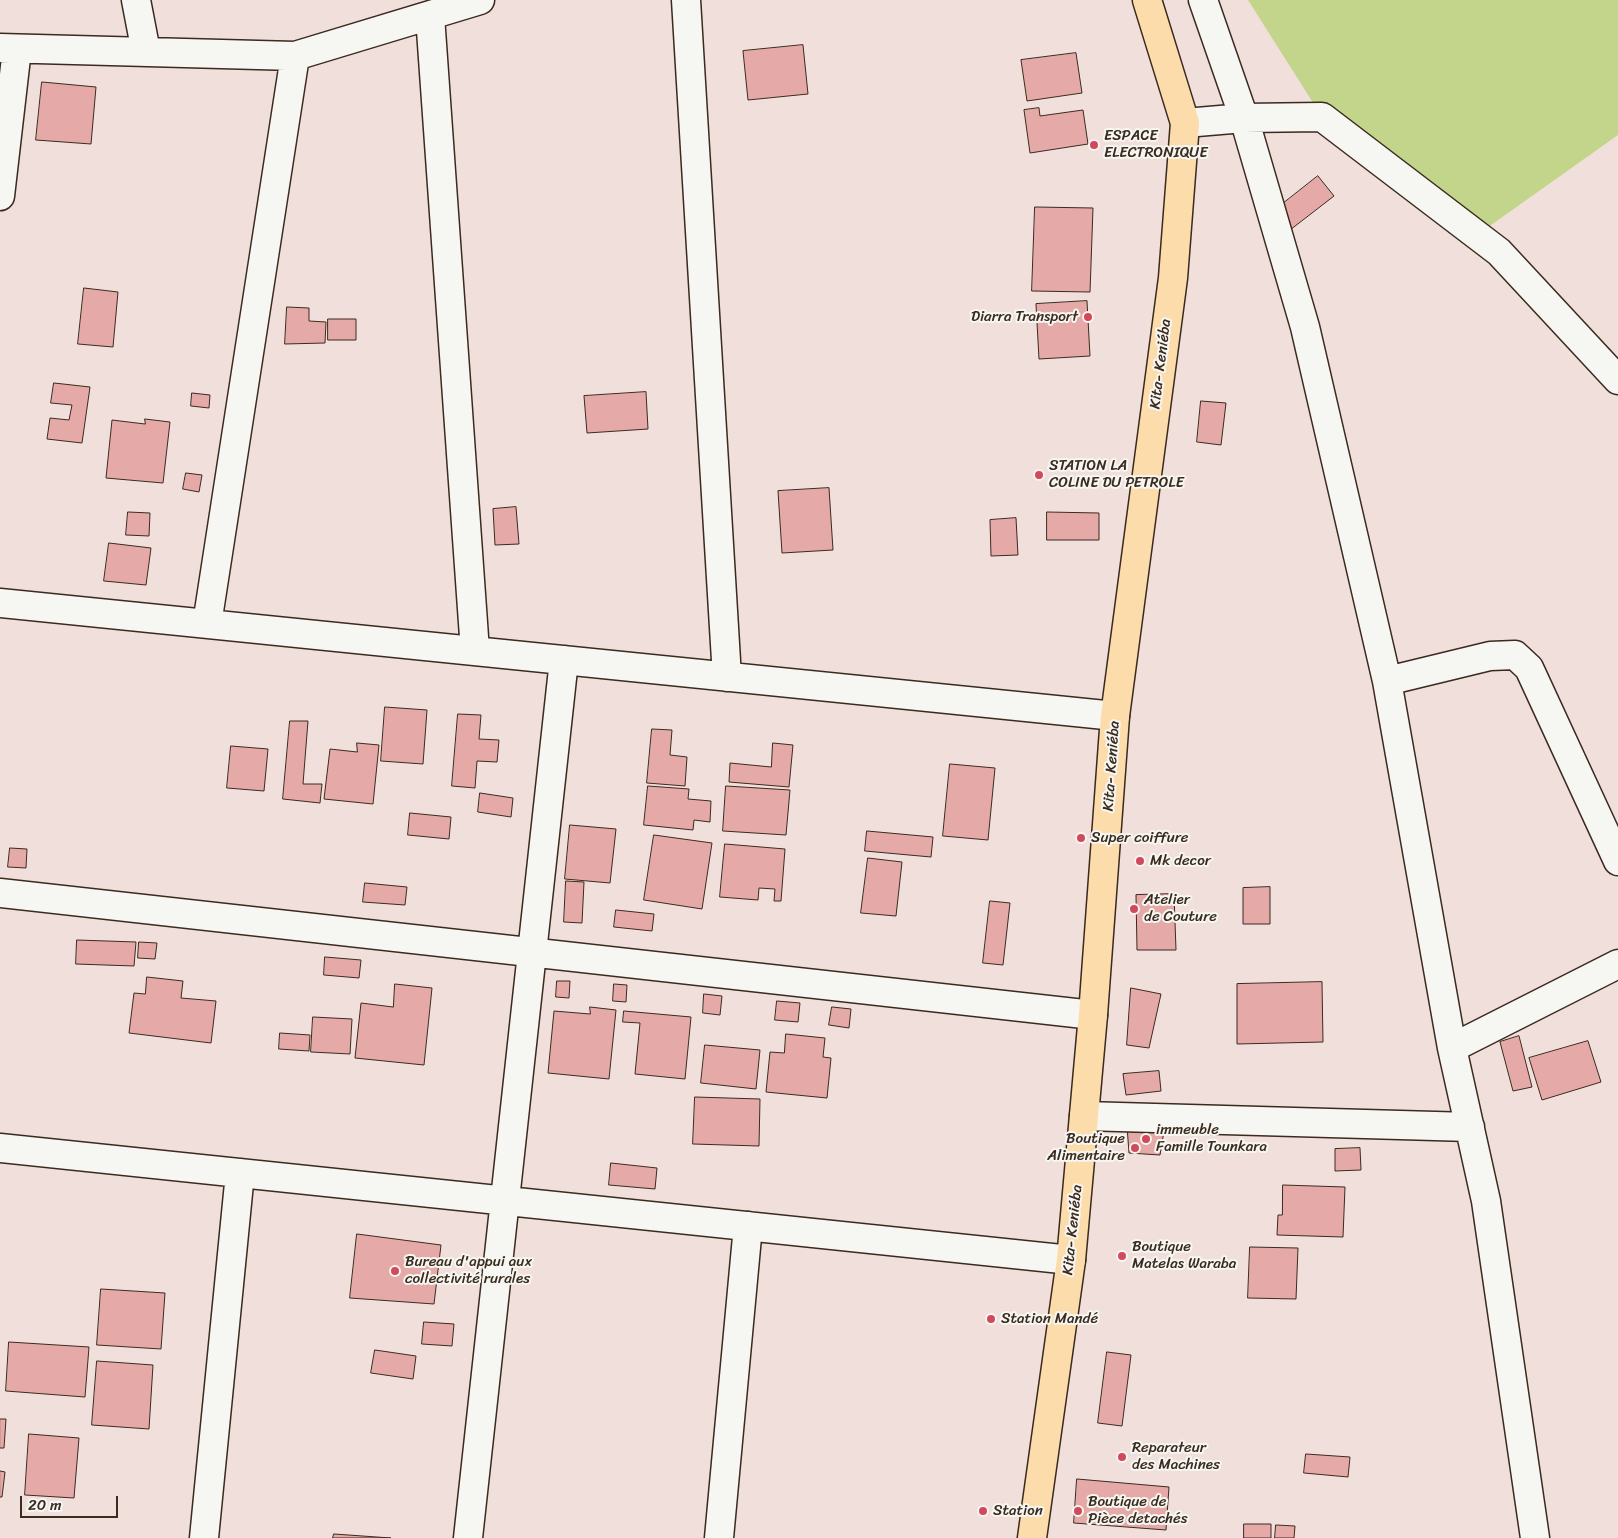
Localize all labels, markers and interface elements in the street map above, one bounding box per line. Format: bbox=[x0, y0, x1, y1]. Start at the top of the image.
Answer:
place label: ESPACE ELECTRONIQUE bbox=[1104, 127, 1208, 162]
marker: ESPACE ELECTRONIQUE bbox=[1088, 139, 1100, 151]
place label: Diarra Transport bbox=[971, 308, 1078, 326]
marker: Diarra Transport bbox=[1082, 311, 1094, 323]
street label: Kita- Keniéba bbox=[1147, 318, 1175, 410]
place label: STATION LA COLINE DU PETROLE bbox=[1049, 457, 1184, 492]
marker: STATION LA COLINE DU PETROLE bbox=[1033, 469, 1045, 481]
street label: Kita- Keniéba bbox=[1100, 720, 1124, 812]
place label: Super coiffure bbox=[1091, 829, 1189, 847]
marker: Super coiffure bbox=[1075, 832, 1087, 844]
place label: Mk decor bbox=[1150, 852, 1211, 870]
marker: Mk decor bbox=[1134, 855, 1146, 867]
place label: Atelier de Couture bbox=[1144, 891, 1217, 926]
marker: Atelier de Couture bbox=[1128, 903, 1140, 915]
place label: immeuble Famille Tounkara bbox=[1156, 1121, 1267, 1156]
place label: Boutique Alimentaire bbox=[1047, 1130, 1125, 1165]
marker: immeuble Famille Tounkara bbox=[1140, 1133, 1152, 1145]
marker: Boutique Alimentaire bbox=[1129, 1142, 1141, 1154]
street label: Kita- Keniéba bbox=[1059, 1184, 1087, 1276]
place label: Boutique Matelas Waraba bbox=[1132, 1238, 1236, 1273]
marker: Boutique Matelas Waraba bbox=[1116, 1250, 1128, 1262]
place label: Bureau d'appui aux collectivité rurales bbox=[405, 1253, 532, 1288]
marker: Bureau d'appui aux collectivité rurales bbox=[389, 1265, 401, 1277]
place label: Station Mandé bbox=[1001, 1310, 1098, 1328]
marker: Station Mandé bbox=[985, 1313, 997, 1325]
place label: Reparateur des Machines bbox=[1132, 1439, 1220, 1474]
marker: Reparateur des Machines bbox=[1116, 1451, 1128, 1463]
scale bar bbox=[22, 1486, 120, 1518]
text: 20 m bbox=[28, 1492, 62, 1518]
place label: Boutique de Pièce detachés bbox=[1088, 1493, 1188, 1528]
place label: Station bbox=[993, 1502, 1043, 1520]
marker: Station bbox=[977, 1505, 989, 1517]
marker: Boutique de Pièce detachés bbox=[1072, 1505, 1084, 1517]

